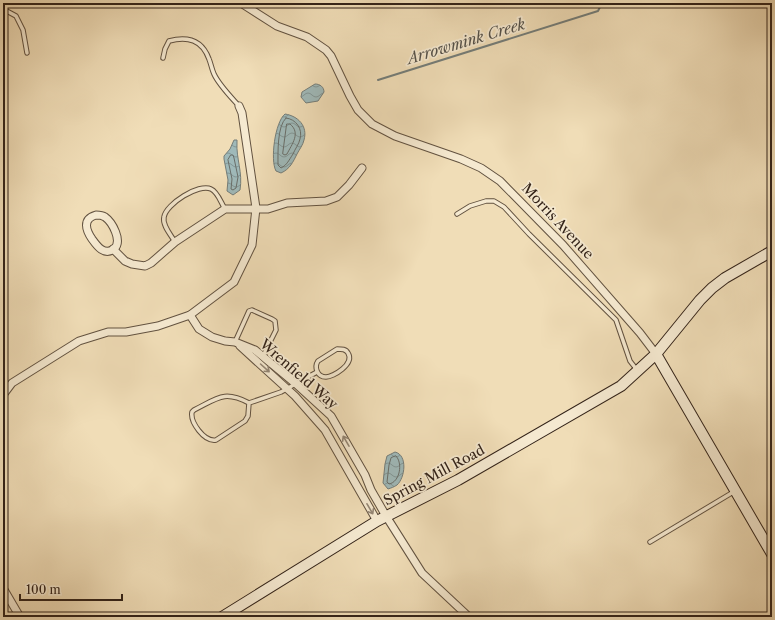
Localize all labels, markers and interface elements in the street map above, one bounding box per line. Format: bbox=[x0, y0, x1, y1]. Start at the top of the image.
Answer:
water label: Arrowmink Creek bbox=[403, 14, 528, 69]
street label: Morris Avenue bbox=[518, 179, 598, 263]
street label: Wrenfield Way bbox=[255, 334, 342, 413]
one-way arrow bbox=[259, 363, 269, 372]
one-way arrow bbox=[342, 435, 350, 447]
street label: Spring Mill Road bbox=[380, 441, 488, 509]
one-way arrow bbox=[366, 502, 374, 514]
scale bar bbox=[20, 576, 122, 602]
text: 100 m bbox=[26, 582, 61, 597]

